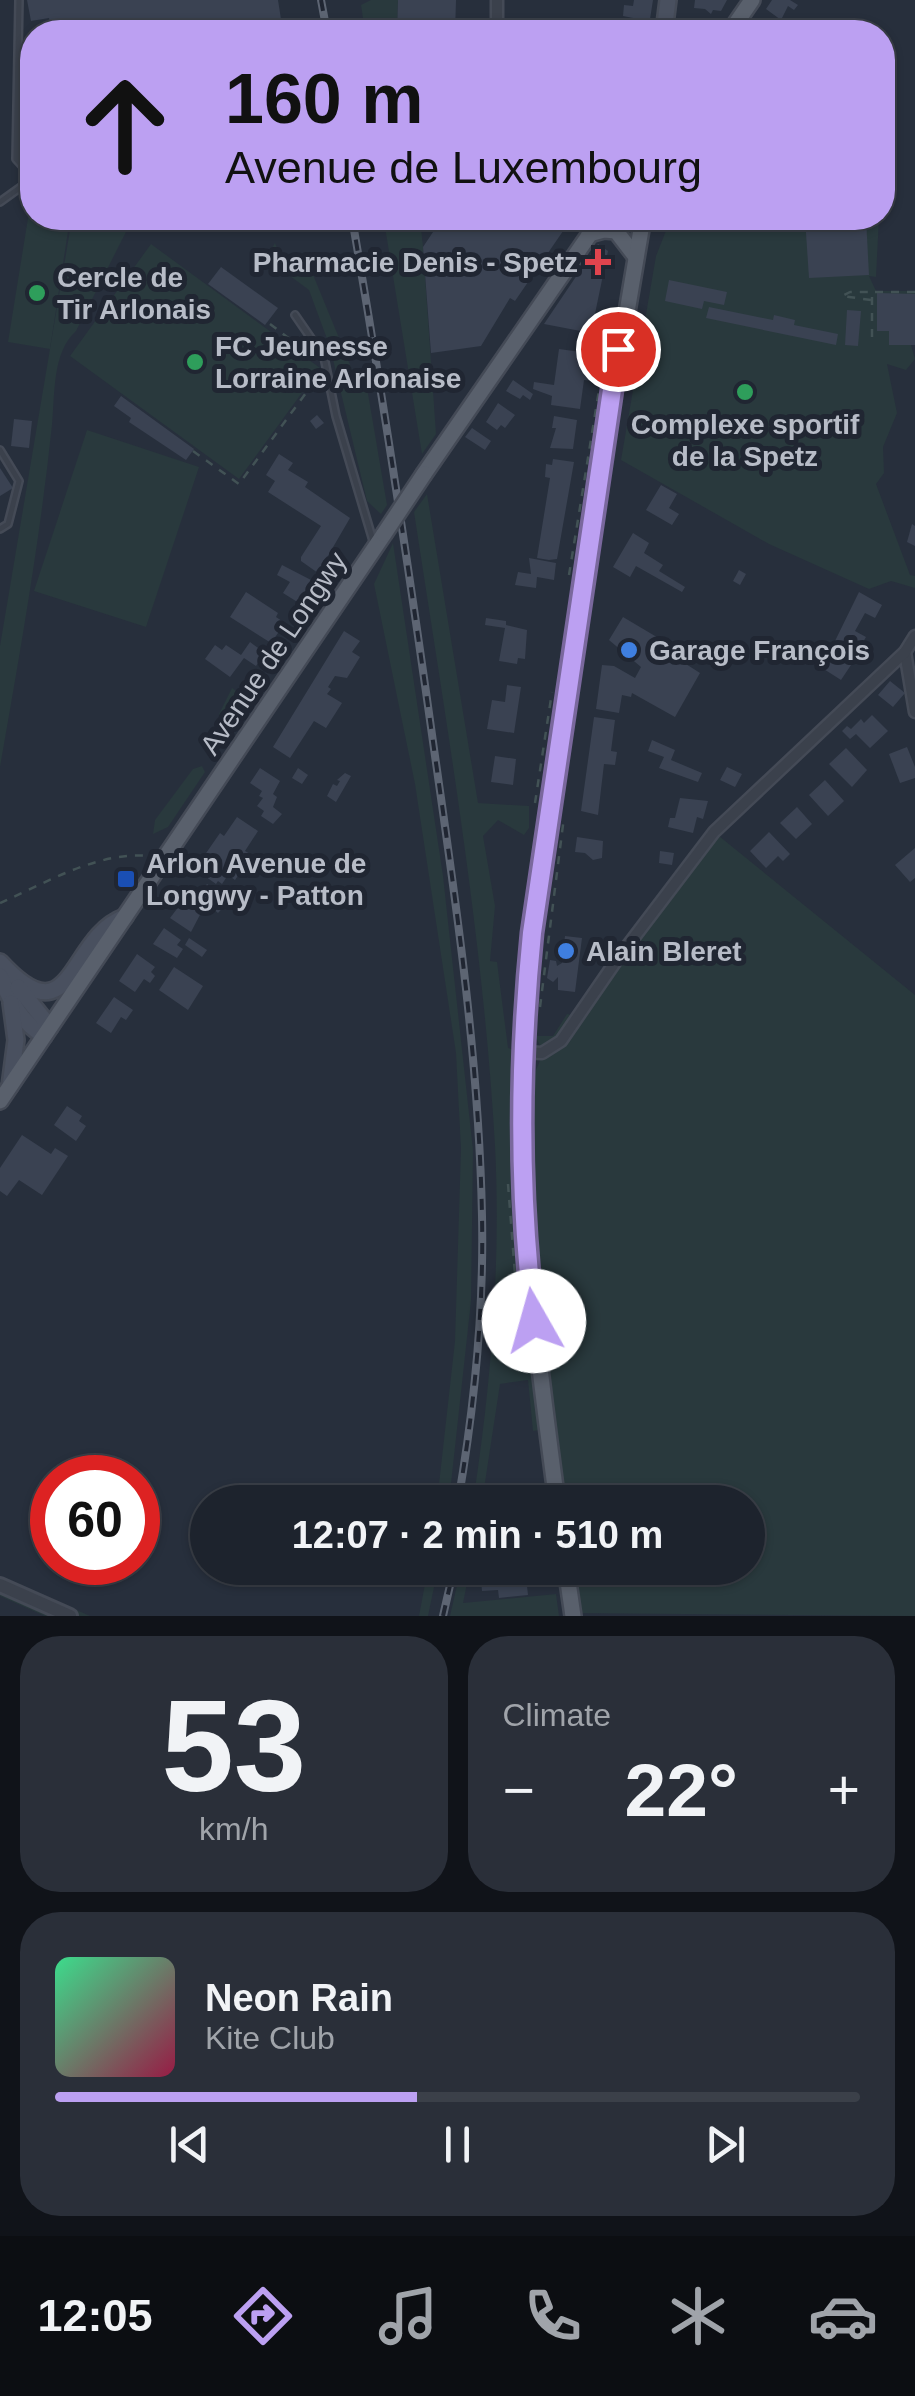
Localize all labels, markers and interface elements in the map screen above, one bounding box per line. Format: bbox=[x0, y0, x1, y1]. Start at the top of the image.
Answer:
icon: ahead bbox=[60, 60, 190, 190]
text: 160 m bbox=[225, 60, 423, 138]
text: Avenue de Luxembourg bbox=[225, 142, 702, 193]
place label: Pharmacie Denis - Spetz bbox=[253, 247, 578, 278]
marker: Pharmacie Denis - Spetz bbox=[587, 251, 609, 273]
place label: Cercle de Tir Arlonais bbox=[57, 262, 211, 325]
marker: Cercle de Tir Arlonais bbox=[26, 282, 48, 304]
pin bbox=[576, 307, 661, 392]
icon: arrive bbox=[591, 322, 646, 377]
place label: FC Jeunesse Lorraine Arlonaise bbox=[215, 331, 461, 394]
marker: FC Jeunesse Lorraine Arlonaise bbox=[184, 351, 206, 373]
marker: Complexe sportif de la Spetz bbox=[734, 381, 756, 403]
place label: Complexe sportif de la Spetz bbox=[631, 409, 860, 472]
street label: Avenue de Longwy bbox=[194, 546, 353, 760]
place label: Garage François bbox=[649, 635, 870, 666]
marker: Garage François bbox=[618, 639, 640, 661]
place label: Arlon Avenue de Longwy - Patton bbox=[146, 848, 366, 911]
marker: Arlon Avenue de Longwy - Patton bbox=[115, 868, 137, 890]
place label: Alain Bleret bbox=[586, 936, 742, 967]
marker: Alain Bleret bbox=[555, 940, 577, 962]
position arrow bbox=[482, 1269, 586, 1373]
speed limit sign: 60 bbox=[30, 1455, 160, 1585]
text: 12:07 · 2 min · 510 m bbox=[292, 1514, 663, 1556]
text: 53 bbox=[161, 1673, 306, 1819]
text: Climate bbox=[503, 1697, 611, 1733]
text: 22° bbox=[625, 1748, 738, 1832]
text: − bbox=[503, 1759, 535, 1821]
text: + bbox=[828, 1759, 860, 1821]
text: km/h bbox=[199, 1811, 268, 1847]
text: Neon Rain bbox=[205, 1977, 393, 2019]
text: Kite Club bbox=[205, 2020, 335, 2056]
icon: previous bbox=[162, 2117, 217, 2172]
icon: pause bbox=[430, 2117, 485, 2172]
icon: next bbox=[698, 2117, 753, 2172]
icon: directions bbox=[228, 2281, 298, 2351]
icon: music bbox=[373, 2281, 443, 2351]
icon: phone bbox=[518, 2281, 588, 2351]
icon: climate bbox=[663, 2281, 733, 2351]
icon: car bbox=[808, 2281, 878, 2351]
text: 12:05 bbox=[37, 2290, 153, 2341]

